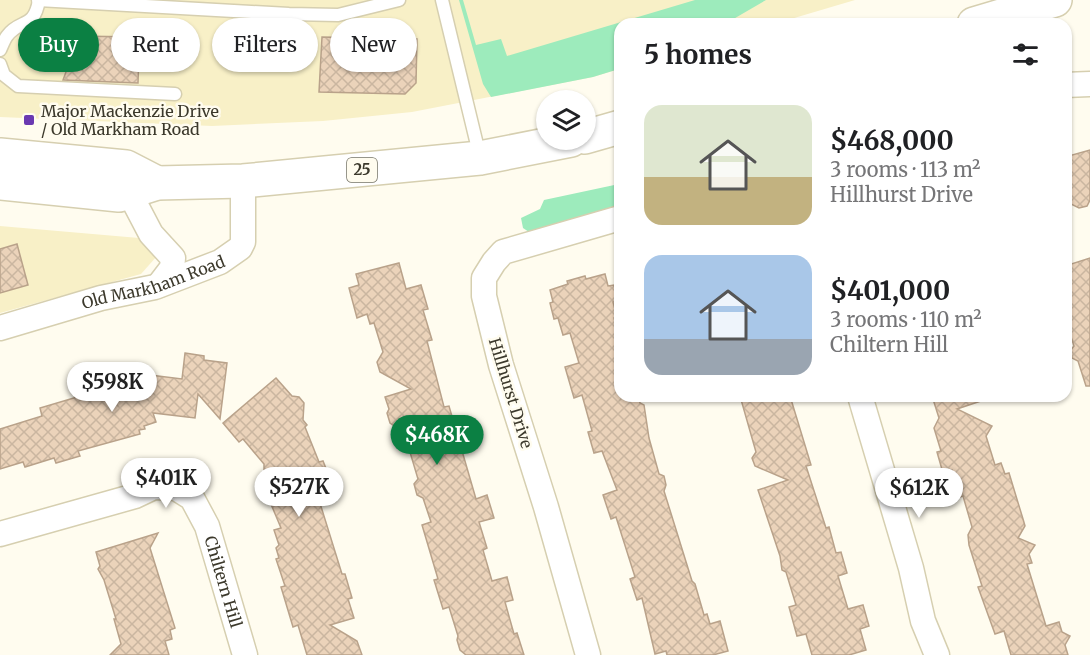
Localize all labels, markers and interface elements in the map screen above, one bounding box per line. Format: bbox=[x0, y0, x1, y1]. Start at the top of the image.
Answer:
chip: Buy bbox=[18, 18, 99, 72]
chip: Rent bbox=[111, 18, 200, 72]
chip: Filters bbox=[212, 18, 318, 72]
chip: New bbox=[330, 18, 417, 72]
text: 5 homes bbox=[644, 38, 752, 71]
icon: filters bbox=[1009, 38, 1042, 71]
map controls bbox=[536, 90, 596, 150]
button: layers bbox=[536, 90, 596, 150]
place label: Major Mackenzie Drive / Old Markham Road bbox=[41, 101, 219, 139]
marker: Major Mackenzie Drive / Old Markham Road bbox=[22, 113, 36, 127]
text: $468,000 bbox=[830, 124, 954, 157]
icon: home bbox=[692, 129, 764, 201]
text: 3 rooms · 113 m² bbox=[830, 157, 980, 182]
road number: 25 bbox=[347, 158, 377, 182]
text: Hillhurst Drive bbox=[830, 182, 973, 207]
street label: Old Markham Road bbox=[79, 251, 228, 313]
text: $401,000 bbox=[830, 274, 950, 307]
icon: home bbox=[692, 279, 764, 351]
text: 3 rooms · 110 m² bbox=[830, 307, 982, 332]
text: Chiltern Hill bbox=[830, 332, 948, 357]
street label: Hillhurst Drive bbox=[485, 335, 537, 451]
pin: $598K bbox=[70, 362, 154, 413]
text: $598K bbox=[81, 369, 143, 394]
pin: $468K bbox=[395, 415, 479, 466]
text: $468K bbox=[405, 422, 469, 447]
pin: $401K bbox=[124, 458, 208, 509]
text: $401K bbox=[135, 465, 197, 490]
pin: $527K bbox=[257, 467, 341, 518]
pin: $612K bbox=[877, 468, 961, 519]
text: $527K bbox=[268, 474, 330, 499]
text: $612K bbox=[889, 475, 949, 500]
street label: Chiltern Hill bbox=[200, 533, 246, 630]

